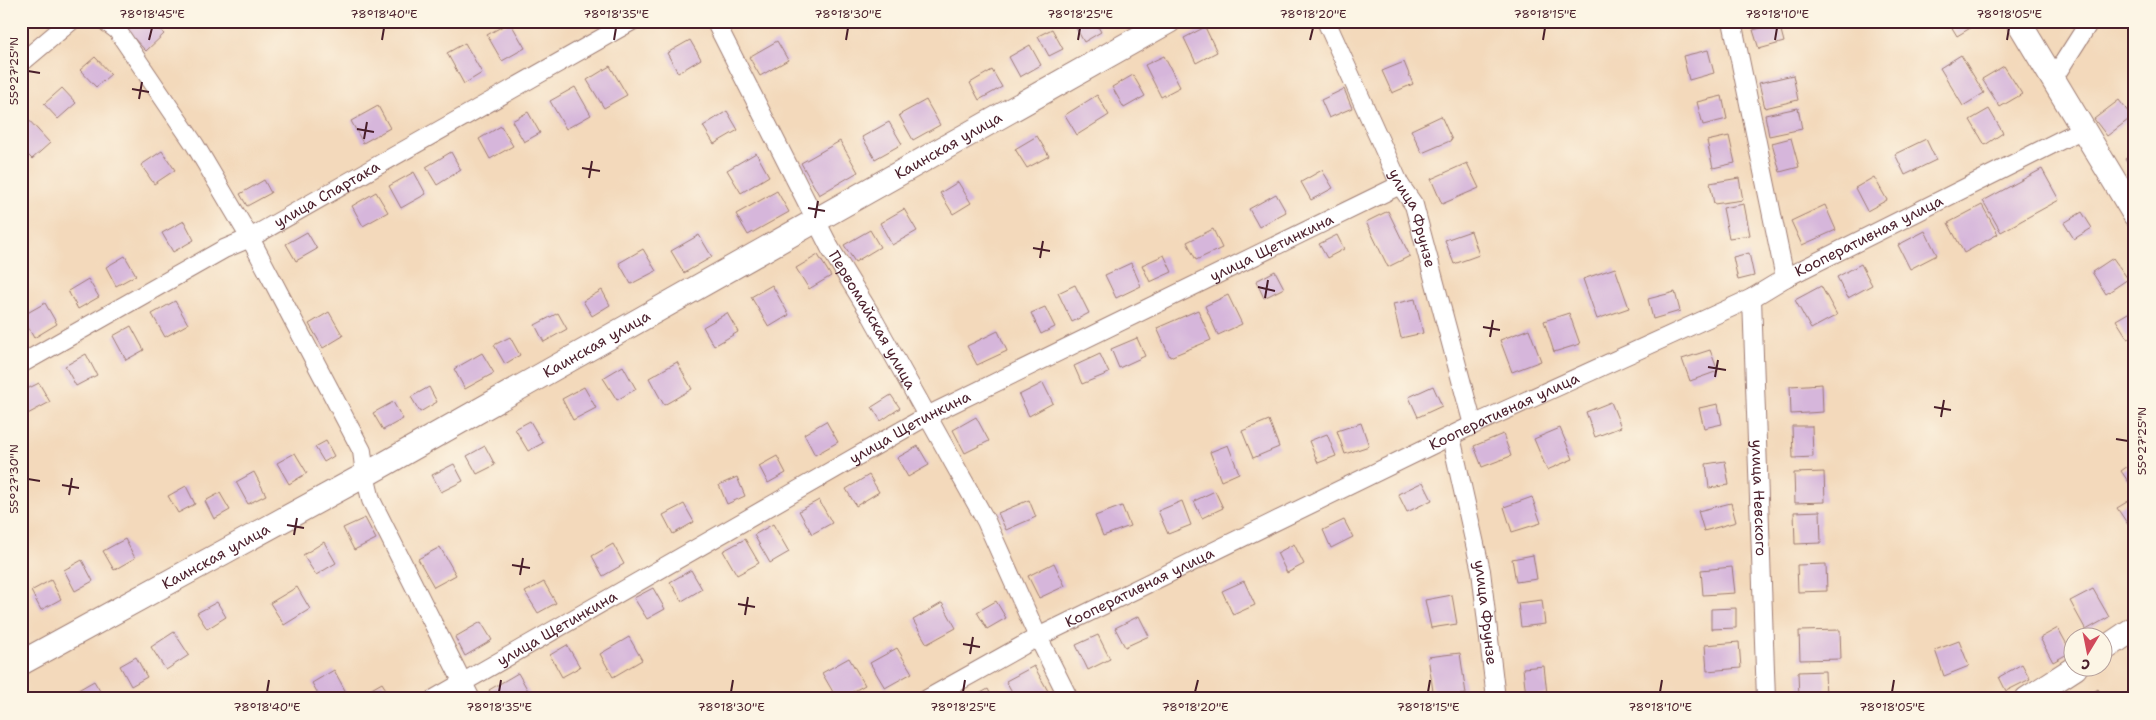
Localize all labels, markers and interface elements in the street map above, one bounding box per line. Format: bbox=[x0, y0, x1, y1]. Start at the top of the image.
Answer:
text: 78°18'45"E bbox=[119, 6, 185, 22]
text: 78°18'40"E bbox=[350, 6, 418, 22]
text: 78°18'35"E bbox=[583, 6, 649, 22]
text: 78°18'30"E bbox=[814, 6, 882, 22]
text: 78°18'25"E bbox=[1047, 6, 1113, 22]
text: 78°18'20"E bbox=[1279, 6, 1347, 22]
text: 78°18'15"E bbox=[1513, 6, 1577, 22]
text: 78°18'10"E bbox=[1745, 6, 1809, 22]
text: 78°18'05"E bbox=[1976, 6, 2042, 22]
text: 55°27'25"N bbox=[6, 37, 22, 105]
street label: Каинская улица bbox=[891, 107, 1006, 184]
street label: улица Спартака bbox=[270, 156, 384, 232]
street label: улица Фрунзе bbox=[1384, 166, 1440, 270]
street label: Кооперативная улица bbox=[1791, 190, 1947, 282]
street label: улица Щетинкина bbox=[1207, 209, 1337, 286]
street label: Первомайская улица bbox=[824, 247, 921, 394]
street label: Каинская улица bbox=[539, 306, 654, 383]
street label: Кооперативная улица bbox=[1426, 368, 1583, 455]
street label: улица Щетинкина bbox=[846, 386, 974, 468]
text: 55°27'25"N bbox=[2134, 407, 2150, 475]
street label: улица Невского bbox=[1747, 439, 1771, 557]
text: 55°27'30"N bbox=[6, 444, 22, 514]
street label: Каинская улица bbox=[158, 519, 274, 594]
street label: Кооперативная улица bbox=[1062, 543, 1218, 632]
street label: улица Фрунзе bbox=[1469, 558, 1502, 666]
street label: улица Щетинкина bbox=[494, 586, 621, 671]
north arrow bbox=[2064, 628, 2114, 678]
text: С bbox=[2080, 655, 2092, 674]
text: 78°18'40"E bbox=[233, 699, 301, 715]
text: 78°18'35"E bbox=[466, 699, 532, 715]
text: 78°18'30"E bbox=[697, 699, 765, 715]
text: 78°18'25"E bbox=[930, 699, 996, 715]
text: 78°18'20"E bbox=[1161, 699, 1229, 715]
text: 78°18'15"E bbox=[1396, 699, 1460, 715]
text: 78°18'10"E bbox=[1628, 699, 1692, 715]
text: 78°18'05"E bbox=[1859, 699, 1925, 715]

